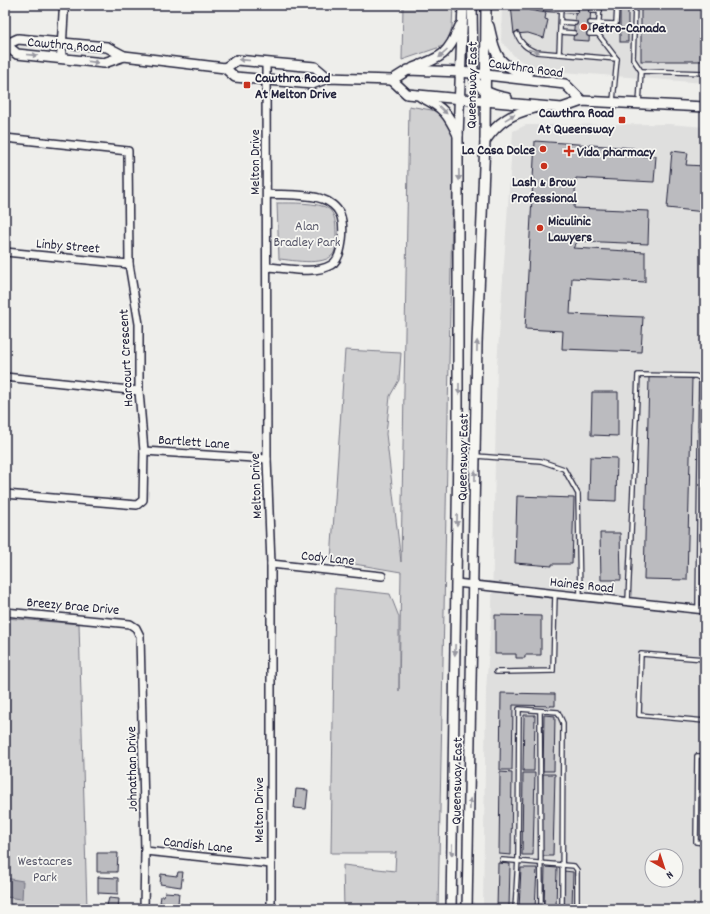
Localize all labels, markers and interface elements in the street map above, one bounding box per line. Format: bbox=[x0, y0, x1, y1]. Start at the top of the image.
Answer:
place label: Petro-Canada bbox=[592, 19, 667, 39]
marker: Petro-Canada bbox=[579, 22, 589, 32]
street label: Cawthra Road bbox=[26, 33, 103, 59]
street label: Queensway East bbox=[462, 41, 484, 129]
one-way arrow bbox=[529, 48, 541, 54]
one-way arrow bbox=[438, 49, 448, 59]
one-way arrow bbox=[26, 52, 38, 59]
street label: Cawthra Road bbox=[487, 54, 564, 84]
one-way arrow bbox=[238, 57, 250, 64]
one-way arrow bbox=[87, 59, 99, 65]
place label: Cawthra Road At Melton Drive bbox=[255, 69, 337, 105]
marker: Cawthra Road At Melton Drive bbox=[242, 80, 252, 90]
place label: Cawthra Road At Queensway bbox=[538, 104, 615, 140]
one-way arrow bbox=[438, 105, 448, 115]
one-way arrow bbox=[504, 114, 516, 121]
marker: Cawthra Road At Queensway bbox=[617, 115, 627, 125]
street label: Melton Drive bbox=[246, 129, 266, 195]
place label: La Casa Dolce bbox=[462, 141, 535, 161]
place label: Vida pharmacy bbox=[577, 143, 656, 163]
marker: La Casa Dolce bbox=[538, 144, 548, 154]
marker: Vida pharmacy bbox=[564, 146, 574, 156]
marker: Lash & Brow Professional bbox=[539, 161, 549, 171]
one-way arrow bbox=[456, 169, 462, 182]
place label: Lash & Brow Professional bbox=[511, 173, 578, 209]
place label: Miculinic Lawyers bbox=[548, 212, 592, 248]
park label: Alan Bradley Park bbox=[273, 217, 341, 253]
marker: Miculinic Lawyers bbox=[535, 223, 545, 233]
street label: Linby Street bbox=[35, 234, 100, 260]
street label: Harcourt Crescent bbox=[114, 308, 140, 407]
one-way arrow bbox=[474, 339, 480, 352]
one-way arrow bbox=[456, 383, 462, 396]
street label: Queensway East bbox=[453, 413, 475, 501]
street label: Bartlett Lane bbox=[157, 431, 230, 455]
street label: Melton Drive bbox=[246, 453, 268, 519]
one-way arrow bbox=[472, 469, 478, 482]
one-way arrow bbox=[454, 514, 460, 527]
street label: Cody Lane bbox=[300, 546, 355, 572]
street label: Haines Road bbox=[549, 573, 615, 599]
street label: Breezy Brae Drive bbox=[26, 593, 120, 621]
one-way arrow bbox=[452, 644, 458, 657]
street label: Johnathan Drive bbox=[122, 726, 144, 812]
street label: Queensway East bbox=[447, 737, 469, 825]
street label: Melton Drive bbox=[250, 777, 270, 843]
one-way arrow bbox=[467, 797, 473, 810]
street label: Candish Lane bbox=[162, 832, 233, 860]
one-way arrow bbox=[449, 844, 455, 857]
north arrow bbox=[644, 848, 684, 888]
park label: Westacres Park bbox=[18, 852, 72, 888]
text: N bbox=[661, 866, 676, 882]

